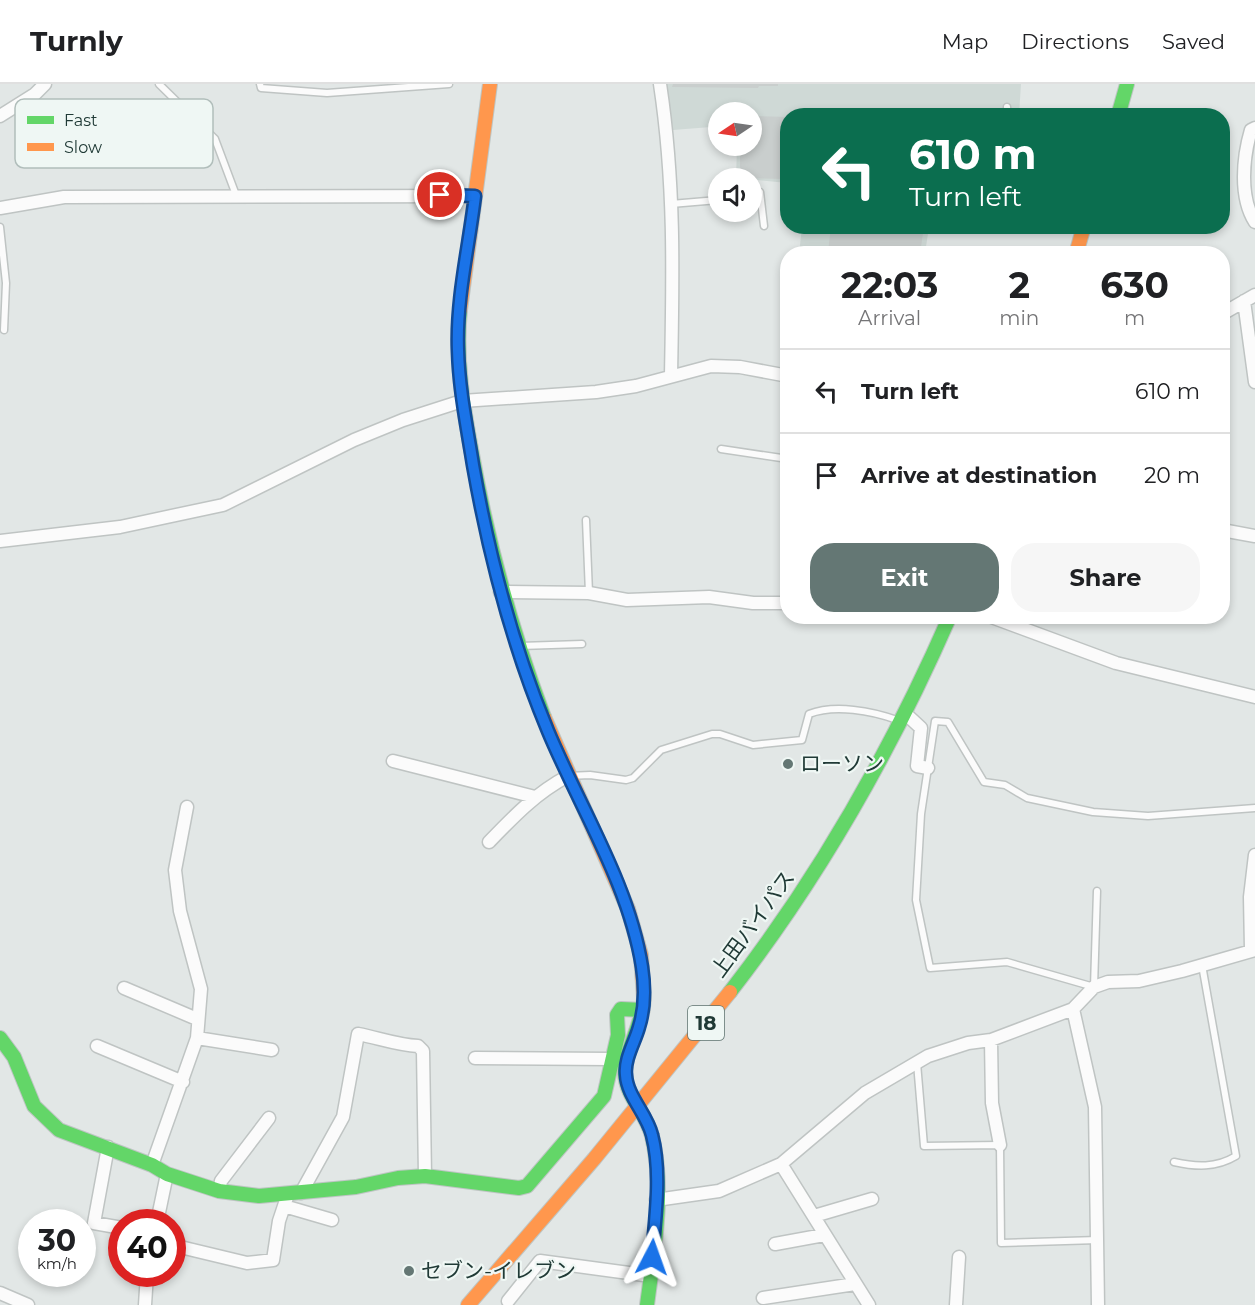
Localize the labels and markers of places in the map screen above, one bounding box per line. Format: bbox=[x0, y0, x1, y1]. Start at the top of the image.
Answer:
pin bbox=[414, 169, 465, 220]
place label: ローソン bbox=[800, 751, 884, 776]
marker: ローソン bbox=[781, 757, 795, 771]
place label: セブン-イレブン bbox=[421, 1258, 576, 1283]
marker: セブン-イレブン bbox=[402, 1264, 416, 1278]

